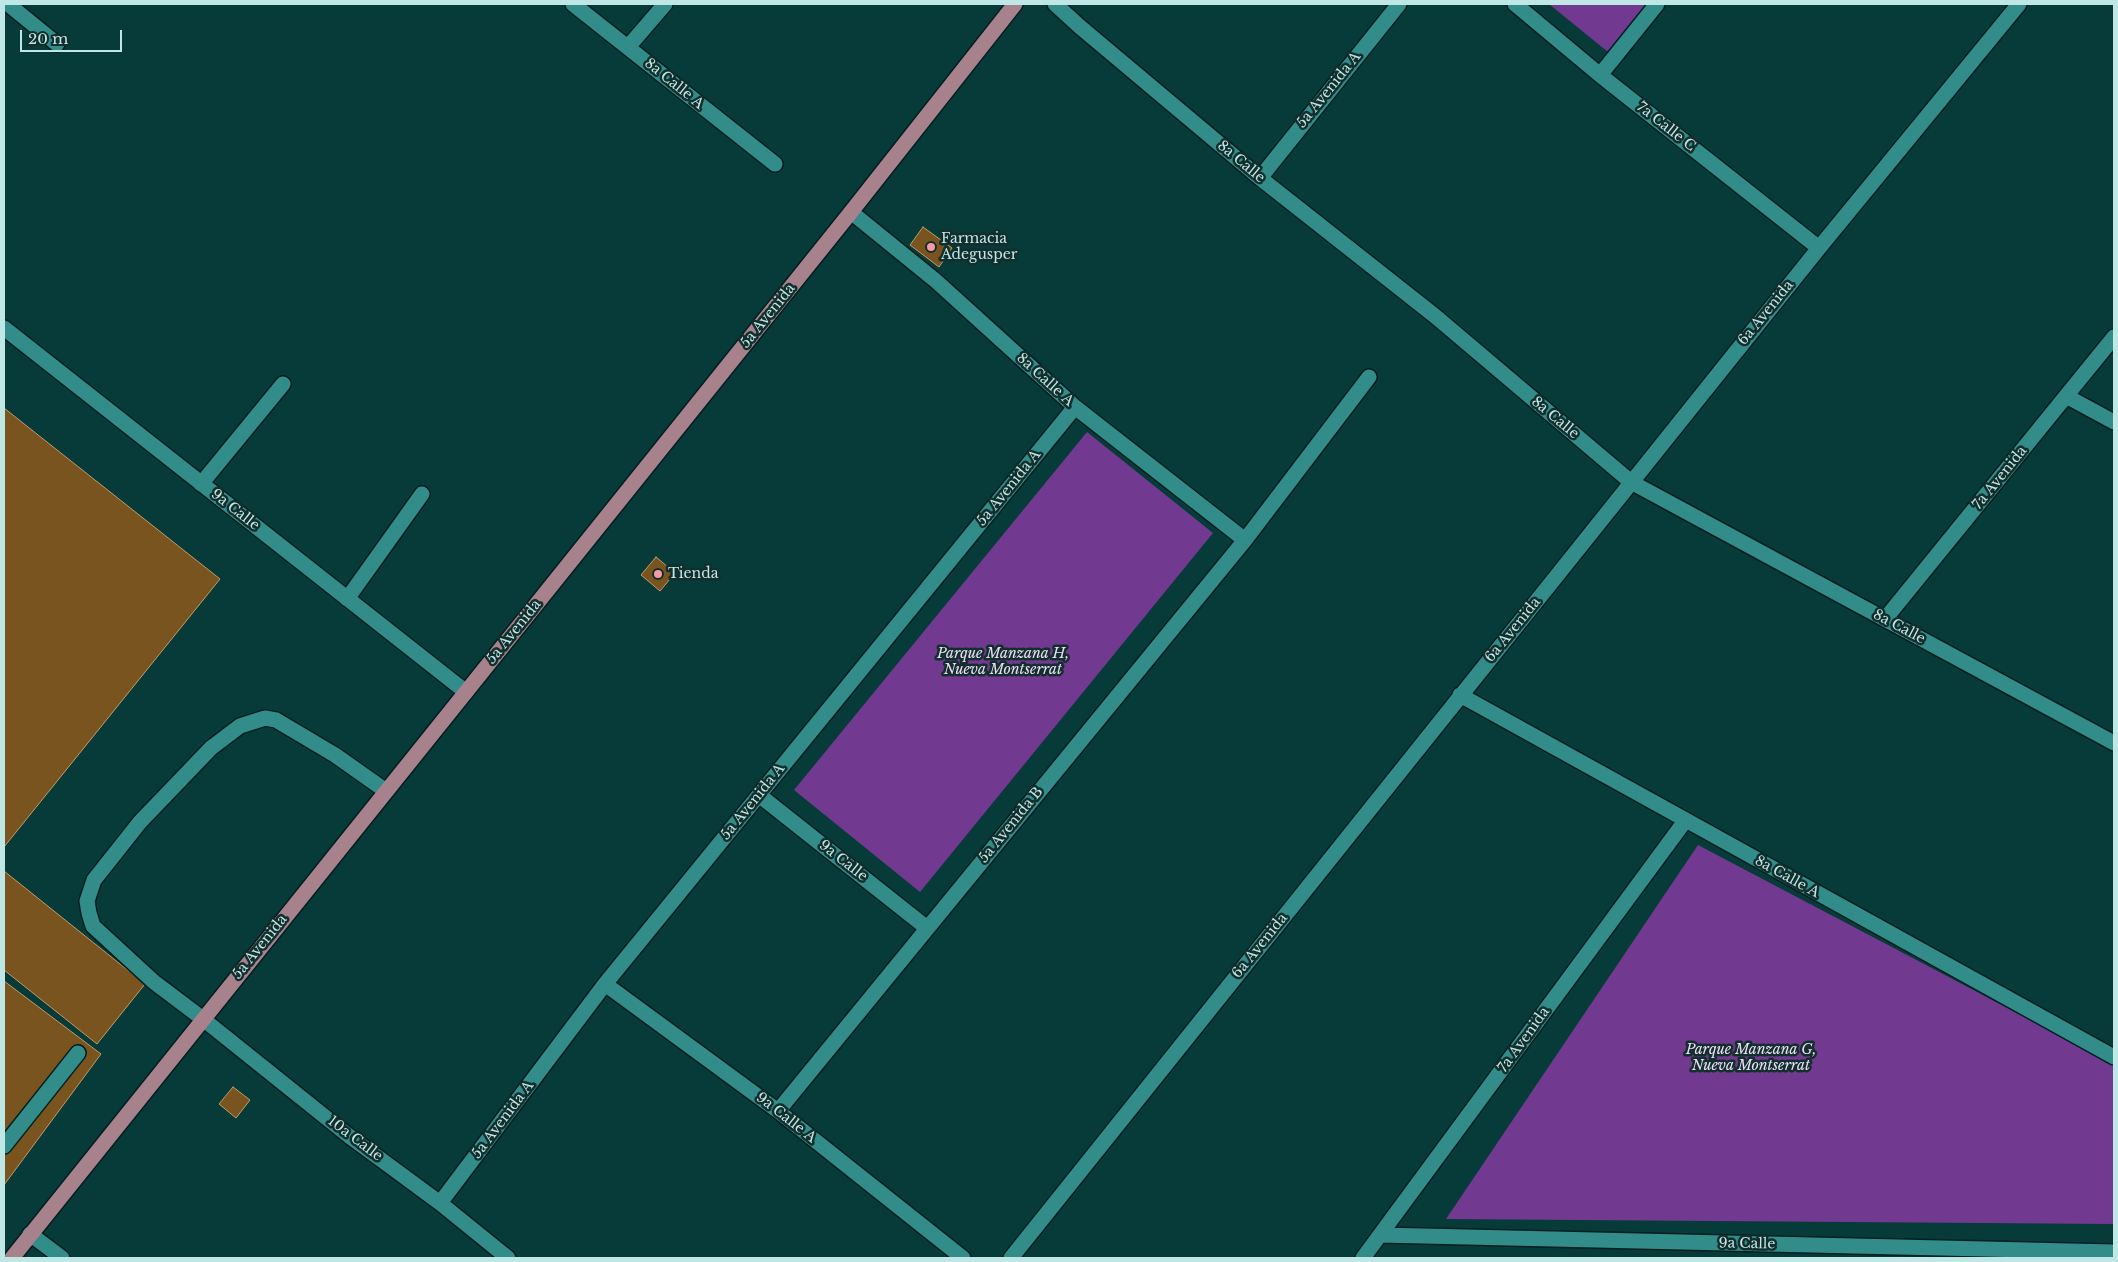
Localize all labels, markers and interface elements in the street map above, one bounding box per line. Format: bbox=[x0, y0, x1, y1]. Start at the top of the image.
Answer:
scale bar bbox=[22, 20, 125, 52]
text: 20 m bbox=[28, 29, 68, 48]
street label: 5a Avenida A bbox=[1293, 49, 1365, 131]
street label: 8a Calle A bbox=[641, 55, 707, 113]
street label: 7a Calle C bbox=[1633, 99, 1699, 155]
street label: 8a Calle bbox=[1214, 137, 1268, 187]
place label: Farmacia Adegusper bbox=[941, 231, 1017, 264]
marker: Farmacia Adegusper bbox=[925, 241, 937, 253]
street label: 6a Avenida bbox=[1735, 277, 1797, 349]
street label: 5a Avenida bbox=[737, 281, 799, 351]
street label: 8a Calle A bbox=[1013, 350, 1077, 410]
street label: 8a Calle bbox=[1528, 393, 1582, 443]
street label: 7a Avenida bbox=[1969, 443, 2031, 513]
street label: 5a Avenida A bbox=[973, 447, 1045, 529]
street label: 9a Calle bbox=[207, 486, 263, 534]
place label: Tienda bbox=[668, 566, 718, 582]
marker: Tienda bbox=[652, 568, 664, 580]
street label: 6a Avenida bbox=[1482, 594, 1544, 666]
street label: 5a Avenida bbox=[483, 597, 545, 667]
street label: 8a Calle bbox=[1870, 606, 1928, 648]
park label: Parque Manzana H, Nueva Montserrat bbox=[937, 646, 1069, 679]
street label: 5a Avenida A bbox=[717, 761, 789, 843]
street label: 5a Avenida B bbox=[975, 784, 1047, 866]
street label: 9a Calle bbox=[815, 837, 871, 885]
street label: 8a Calle A bbox=[1752, 852, 1822, 902]
street label: 6a Avenida bbox=[1229, 910, 1291, 982]
street label: 5a Avenida bbox=[229, 912, 291, 982]
street label: 7a Avenida bbox=[1495, 1004, 1553, 1076]
park label: Parque Manzana G, Nueva Montserrat bbox=[1686, 1042, 1816, 1074]
street label: 5a Avenida A bbox=[468, 1078, 538, 1162]
street label: 9a Calle A bbox=[753, 1089, 819, 1147]
street label: 10a Calle bbox=[324, 1113, 386, 1165]
street label: 9a Calle bbox=[1718, 1235, 1776, 1253]

